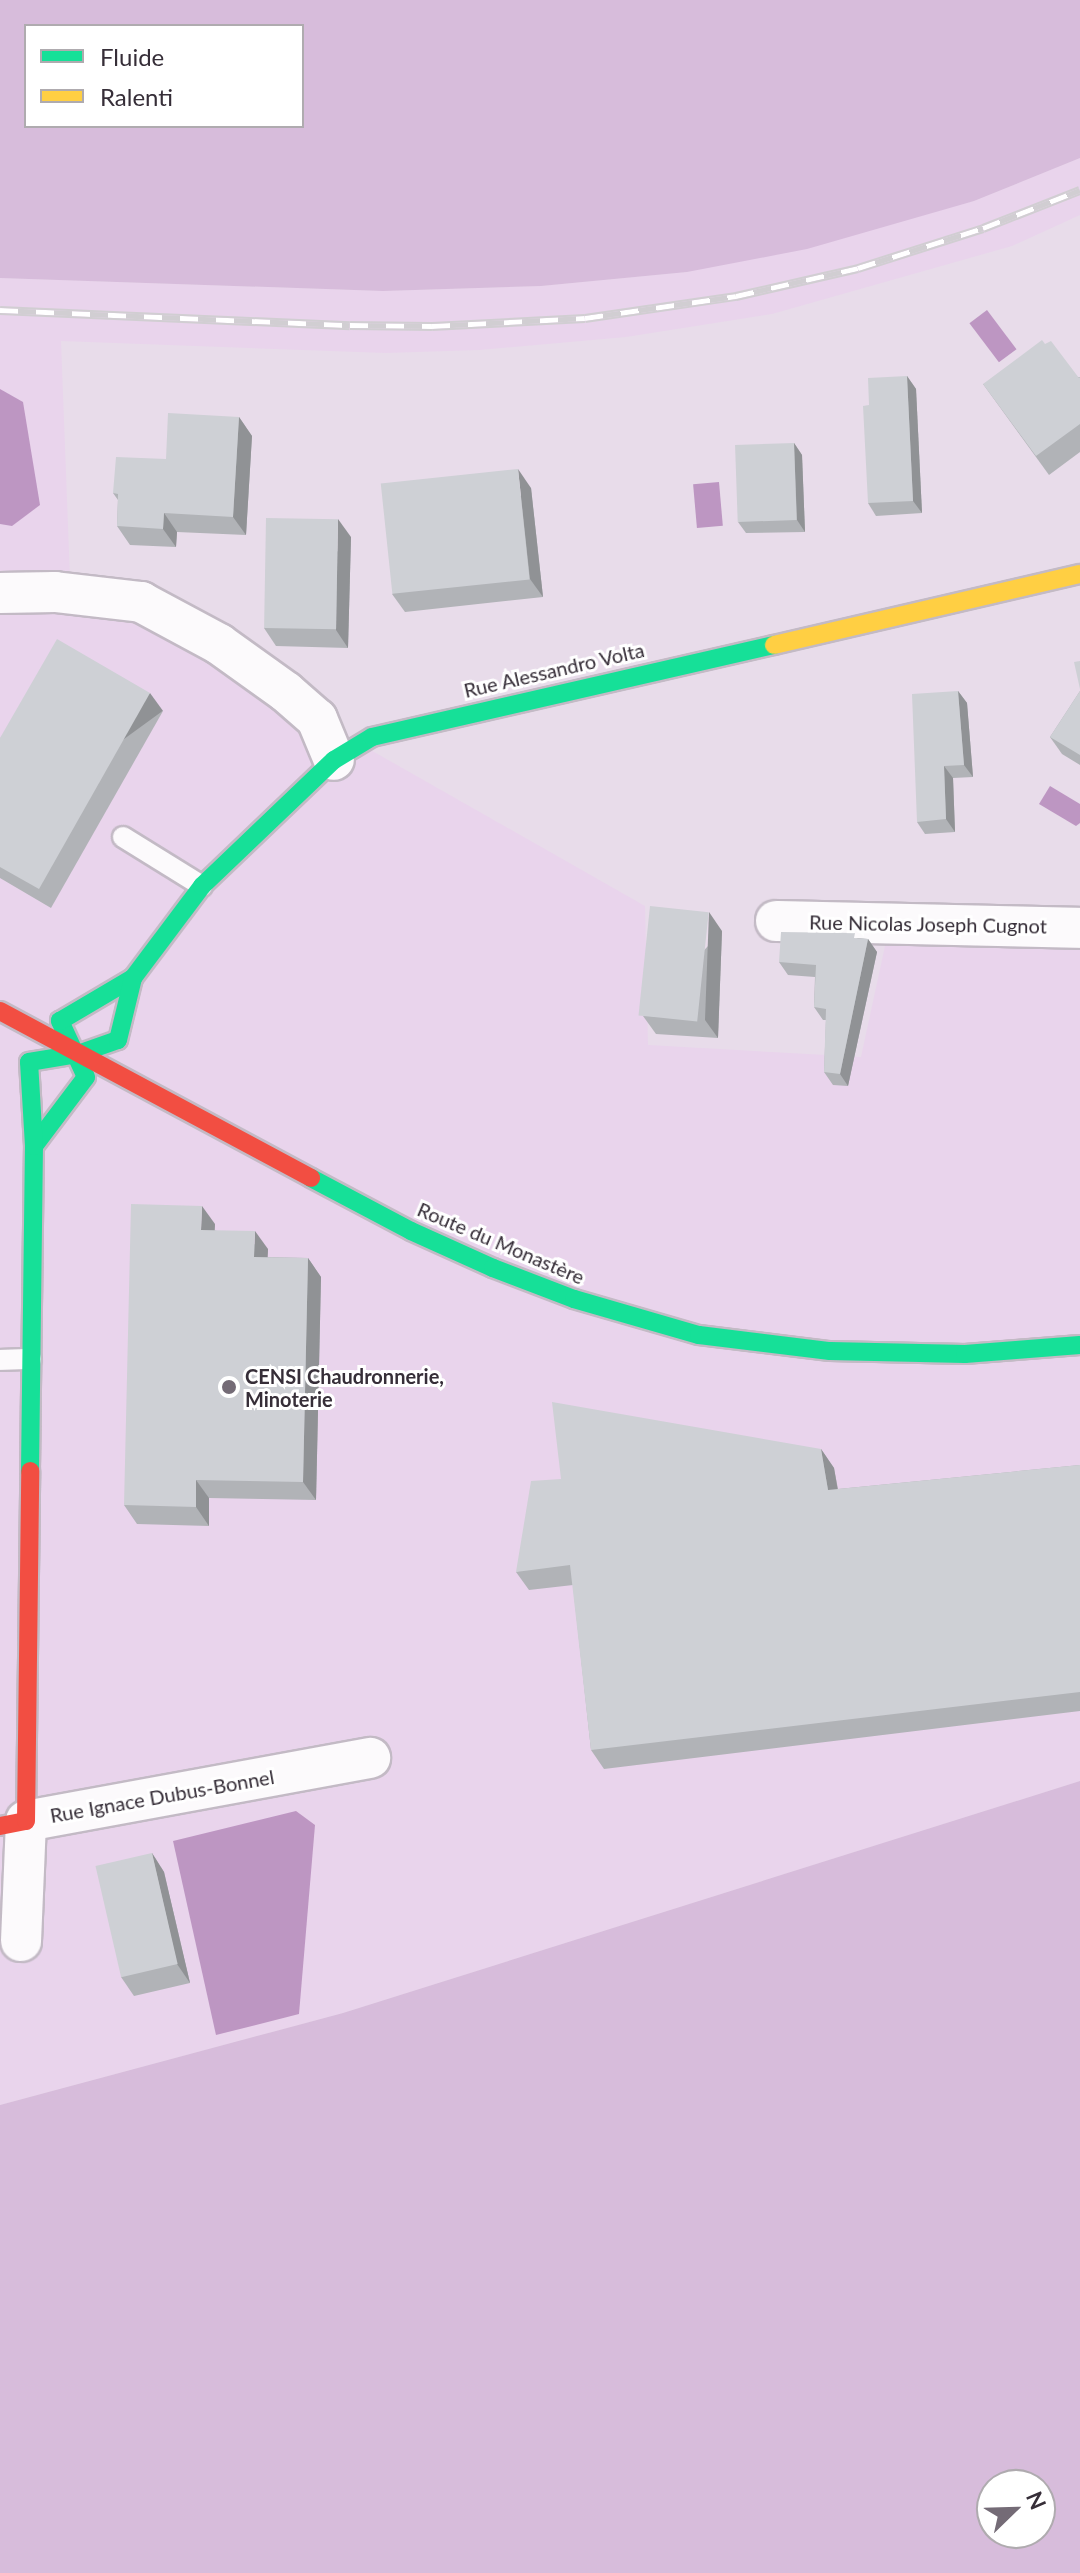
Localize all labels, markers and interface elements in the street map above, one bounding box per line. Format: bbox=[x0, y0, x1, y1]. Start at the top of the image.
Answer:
legend bbox=[24, 24, 304, 128]
text: Fluide bbox=[100, 42, 164, 71]
text: Ralenti bbox=[100, 82, 173, 111]
street label: Rue Alessandro Volta bbox=[461, 637, 647, 703]
street label: Rue Nicolas Joseph Cugnot bbox=[809, 910, 1047, 938]
street label: Route du Monastère bbox=[414, 1197, 588, 1289]
place label: CENSI Chaudronnerie, Minoterie bbox=[245, 1364, 444, 1411]
marker: CENSI Chaudronnerie, Minoterie bbox=[220, 1378, 238, 1396]
street label: Rue Ignace Dubus-Bonnel bbox=[48, 1764, 276, 1828]
north arrow bbox=[976, 2469, 1056, 2549]
text: N bbox=[1021, 2487, 1052, 2513]

